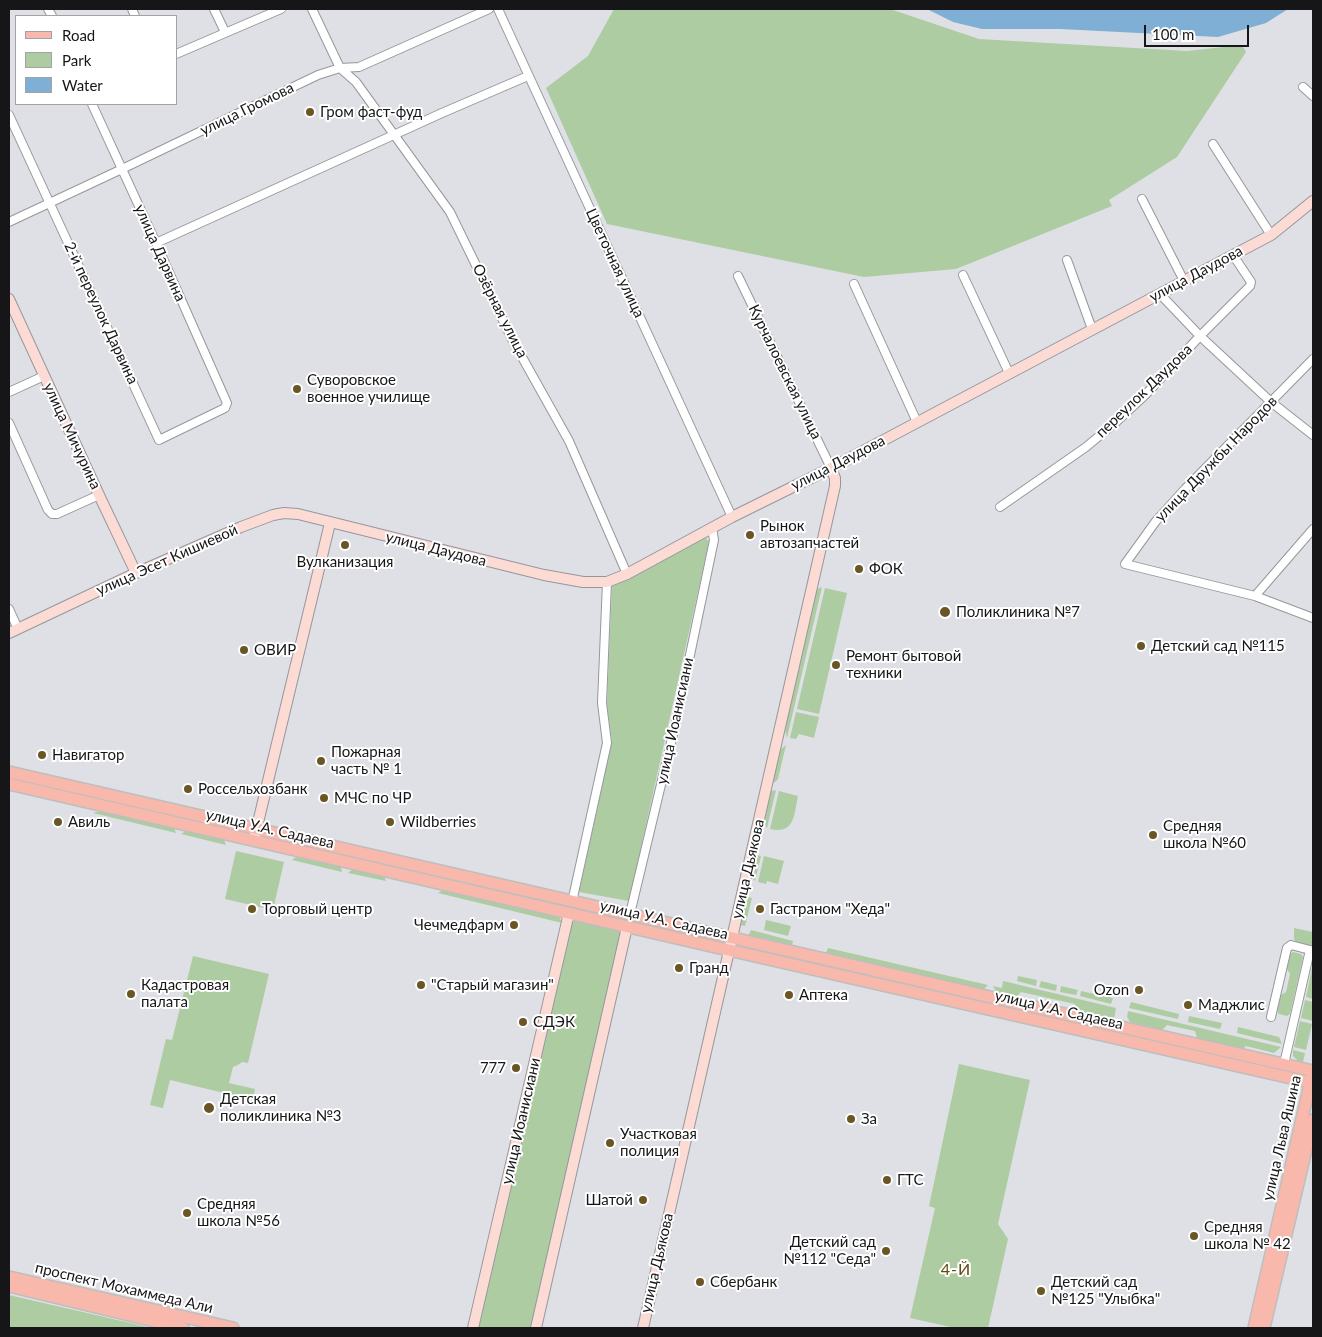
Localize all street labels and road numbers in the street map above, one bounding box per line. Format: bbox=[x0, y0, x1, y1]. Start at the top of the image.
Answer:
street label: улица Громова bbox=[197, 79, 297, 139]
street label: улица Дарвина bbox=[131, 202, 189, 304]
street label: Цветочная улица bbox=[582, 206, 648, 320]
street label: 2-й переулок Дарвина bbox=[60, 239, 142, 387]
street label: улица Даудова bbox=[1146, 242, 1246, 306]
street label: Озёрная улица bbox=[469, 261, 531, 361]
street label: Курчалоевская улица bbox=[745, 302, 825, 442]
street label: переулок Даудова bbox=[1092, 340, 1196, 442]
street label: улица Мичурина bbox=[39, 380, 105, 492]
street label: улица Дружбы Народов bbox=[1151, 392, 1281, 526]
street label: улица Даудова bbox=[788, 432, 888, 494]
street label: улица Эсет Кишиевой bbox=[93, 521, 241, 599]
street label: улица Даудова bbox=[384, 528, 488, 570]
street label: улица Иоанисиани bbox=[653, 656, 697, 786]
street label: улица У.А. Садаева bbox=[204, 805, 336, 853]
street label: улица Дьякова bbox=[728, 817, 768, 921]
street label: улица У.А. Садаева bbox=[598, 896, 730, 944]
street label: улица У.А. Садаева bbox=[993, 986, 1125, 1034]
street label: улица Иоанисиани bbox=[498, 1056, 544, 1186]
street label: улица Льва Яшина bbox=[1259, 1073, 1305, 1203]
street label: улица Дьякова bbox=[637, 1211, 677, 1315]
street label: проспект Мохаммеда Али bbox=[33, 1259, 215, 1317]

